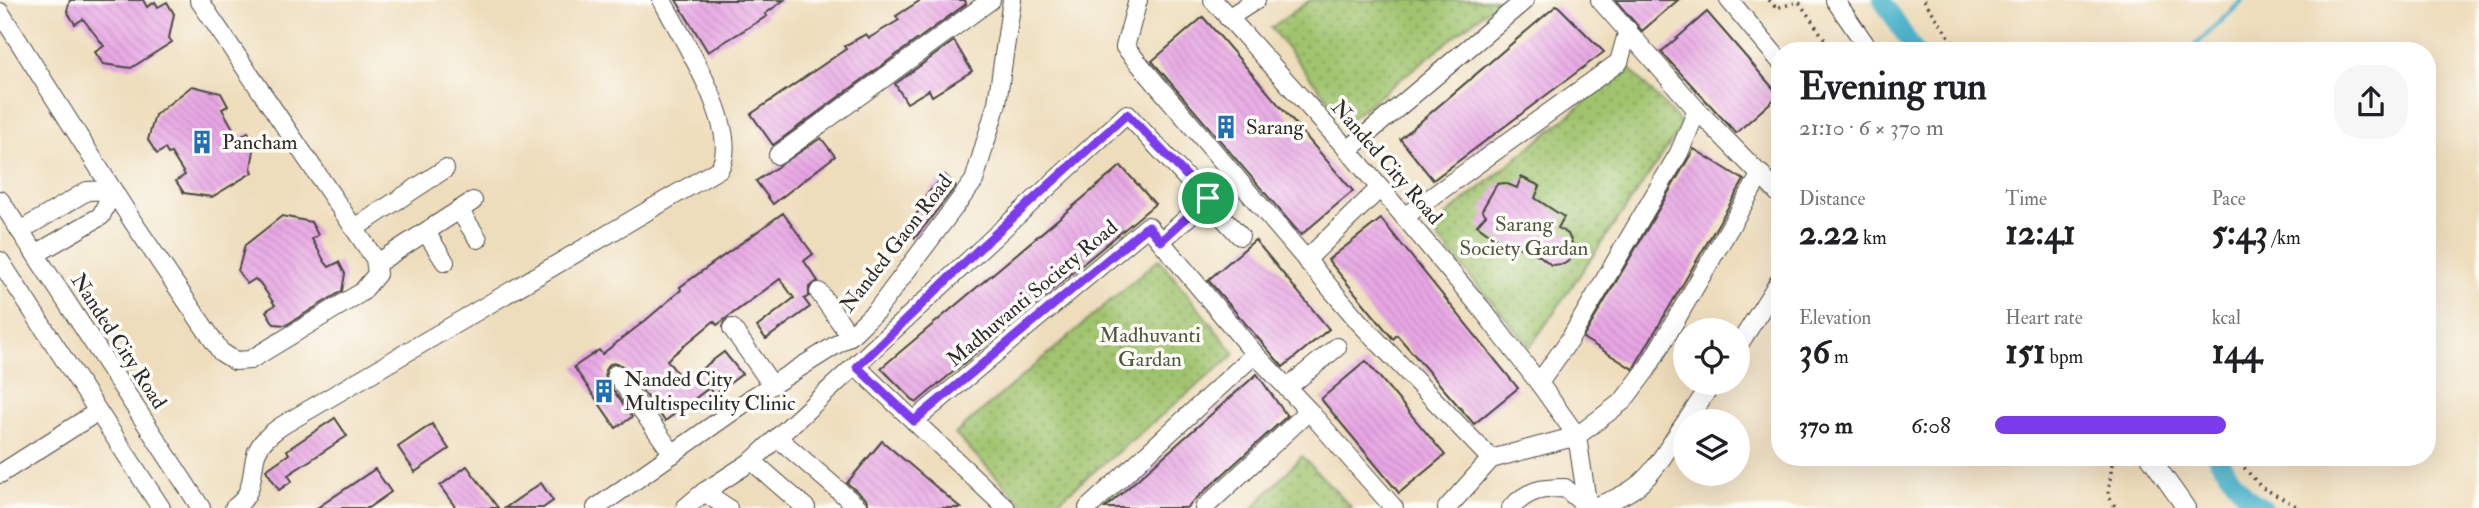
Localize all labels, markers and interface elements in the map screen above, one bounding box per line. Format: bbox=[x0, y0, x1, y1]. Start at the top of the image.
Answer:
text: Evening run bbox=[1799, 63, 1987, 111]
button: share bbox=[2334, 65, 2408, 139]
street label: Nanded City Road bbox=[1325, 94, 1449, 231]
building icon: Sarang bbox=[1212, 113, 1240, 141]
text: 21:10 · 6 × 370 m bbox=[1799, 113, 1944, 142]
place label: Sarang bbox=[1246, 114, 1305, 141]
building icon: Pancham bbox=[188, 128, 216, 156]
place label: Pancham bbox=[222, 129, 298, 156]
pin bbox=[1178, 168, 1238, 228]
street label: Nanded Gaon Road bbox=[834, 169, 959, 317]
icon: arrive bbox=[1189, 179, 1227, 217]
text: Distance bbox=[1799, 187, 1865, 211]
text: Time bbox=[2005, 187, 2047, 211]
text: Pace bbox=[2212, 187, 2246, 211]
park label: Sarang Society Gardan bbox=[1460, 211, 1589, 262]
text: 2.22 bbox=[1799, 211, 1859, 255]
text: 12:41 bbox=[2005, 211, 2076, 255]
text: 5:43 bbox=[2212, 211, 2268, 255]
street label: Madhuvanti Society Road bbox=[941, 214, 1124, 373]
text: km bbox=[1859, 226, 1887, 250]
text: /km bbox=[2268, 226, 2301, 250]
street label: Nanded City Road bbox=[65, 268, 173, 415]
text: Elevation bbox=[1799, 306, 1871, 330]
text: Heart rate bbox=[2005, 306, 2083, 330]
text: kcal bbox=[2212, 306, 2241, 330]
map controls bbox=[1673, 318, 1750, 486]
button: locate bbox=[1673, 318, 1750, 395]
park label: Madhuvanti Gardan bbox=[1099, 322, 1201, 373]
text: 36 bbox=[1799, 330, 1830, 374]
text: 151 bbox=[2005, 330, 2046, 374]
text: 144 bbox=[2212, 330, 2262, 374]
text: m bbox=[1830, 345, 1849, 369]
text: bpm bbox=[2046, 345, 2083, 369]
place label: Nanded City Multispecility Clinic bbox=[624, 366, 796, 417]
building icon: Nanded City Multispecility Clinic bbox=[590, 377, 618, 405]
button: layers bbox=[1673, 409, 1750, 486]
text: 370 m bbox=[1799, 411, 1853, 440]
text: 6:08 bbox=[1911, 411, 1951, 440]

